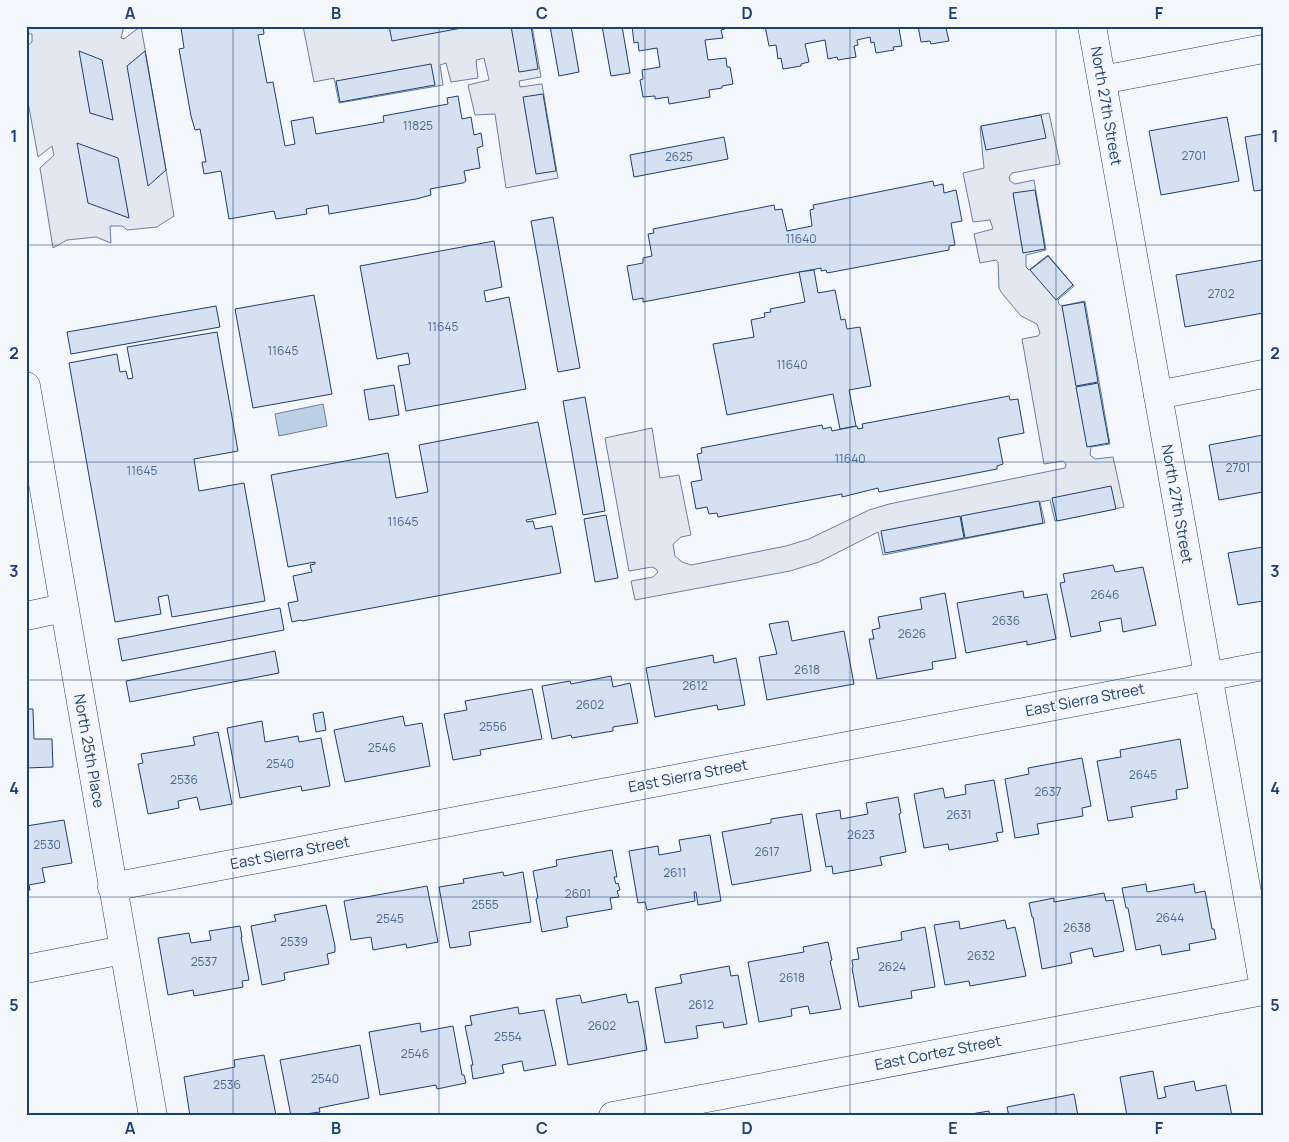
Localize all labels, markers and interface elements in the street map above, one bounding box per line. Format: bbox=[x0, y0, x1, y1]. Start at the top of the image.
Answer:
text: A bbox=[125, 2, 136, 24]
text: B bbox=[331, 2, 341, 24]
text: C bbox=[536, 2, 548, 24]
text: D bbox=[741, 2, 753, 24]
text: E bbox=[948, 2, 958, 24]
text: F bbox=[1155, 2, 1164, 24]
street label: North 27th Street bbox=[1086, 45, 1127, 167]
house number: 11825 bbox=[403, 117, 433, 134]
text: 1 bbox=[10, 125, 18, 147]
text: 1 bbox=[1271, 125, 1279, 147]
house number: 2701 bbox=[1182, 147, 1206, 164]
house number: 2625 bbox=[665, 148, 693, 165]
house number: 11640 bbox=[785, 230, 817, 247]
house number: 2702 bbox=[1207, 285, 1235, 302]
house number: 11645 bbox=[428, 318, 458, 335]
text: 2 bbox=[9, 342, 19, 364]
house number: 11645 bbox=[268, 342, 298, 359]
text: 2 bbox=[1270, 342, 1280, 364]
house number: 11640 bbox=[776, 356, 808, 373]
street label: North 27th Street bbox=[1157, 443, 1198, 565]
house number: 11640 bbox=[834, 450, 866, 467]
house number: 2701 bbox=[1226, 459, 1250, 476]
house number: 11645 bbox=[127, 462, 157, 479]
house number: 11645 bbox=[388, 513, 418, 530]
text: 3 bbox=[9, 560, 19, 582]
text: 3 bbox=[1270, 560, 1280, 582]
house number: 2646 bbox=[1091, 586, 1119, 603]
house number: 2636 bbox=[992, 612, 1020, 629]
house number: 2626 bbox=[898, 625, 926, 642]
house number: 2618 bbox=[794, 661, 820, 678]
house number: 2612 bbox=[682, 677, 708, 694]
street label: East Sierra Street bbox=[1023, 678, 1146, 721]
street label: North 25th Place bbox=[69, 692, 110, 810]
house number: 2602 bbox=[576, 696, 604, 713]
house number: 2556 bbox=[479, 718, 507, 735]
house number: 2546 bbox=[368, 739, 396, 756]
street label: East Sierra Street bbox=[626, 754, 749, 797]
house number: 2540 bbox=[266, 755, 294, 772]
house number: 2645 bbox=[1129, 766, 1157, 783]
house number: 2536 bbox=[170, 771, 198, 788]
text: 4 bbox=[9, 777, 19, 799]
text: 4 bbox=[1270, 777, 1280, 799]
house number: 2637 bbox=[1035, 783, 1061, 800]
house number: 2631 bbox=[946, 806, 972, 823]
house number: 2623 bbox=[847, 826, 875, 843]
street label: East Sierra Street bbox=[228, 831, 351, 874]
house number: 2530 bbox=[33, 836, 61, 853]
house number: 2617 bbox=[755, 843, 779, 860]
house number: 2611 bbox=[663, 864, 687, 881]
house number: 2601 bbox=[565, 885, 591, 902]
house number: 2555 bbox=[471, 896, 499, 913]
house number: 2644 bbox=[1156, 909, 1184, 926]
house number: 2545 bbox=[376, 910, 404, 927]
house number: 2638 bbox=[1063, 919, 1091, 936]
house number: 2539 bbox=[280, 933, 308, 950]
house number: 2632 bbox=[967, 947, 995, 964]
house number: 2537 bbox=[191, 953, 217, 970]
house number: 2624 bbox=[878, 958, 906, 975]
house number: 2618 bbox=[779, 969, 805, 986]
text: 5 bbox=[9, 994, 19, 1016]
text: 5 bbox=[1270, 994, 1280, 1016]
house number: 2612 bbox=[688, 996, 714, 1013]
house number: 2602 bbox=[588, 1017, 616, 1034]
house number: 2554 bbox=[494, 1028, 522, 1045]
street label: East Cortez Street bbox=[873, 1030, 1003, 1075]
house number: 2546 bbox=[401, 1045, 429, 1062]
house number: 2540 bbox=[311, 1070, 339, 1087]
house number: 2536 bbox=[213, 1076, 241, 1093]
text: A bbox=[125, 1117, 136, 1139]
text: B bbox=[331, 1117, 341, 1139]
text: C bbox=[536, 1117, 548, 1139]
text: D bbox=[741, 1117, 753, 1139]
text: E bbox=[948, 1117, 958, 1139]
text: F bbox=[1155, 1117, 1164, 1139]

